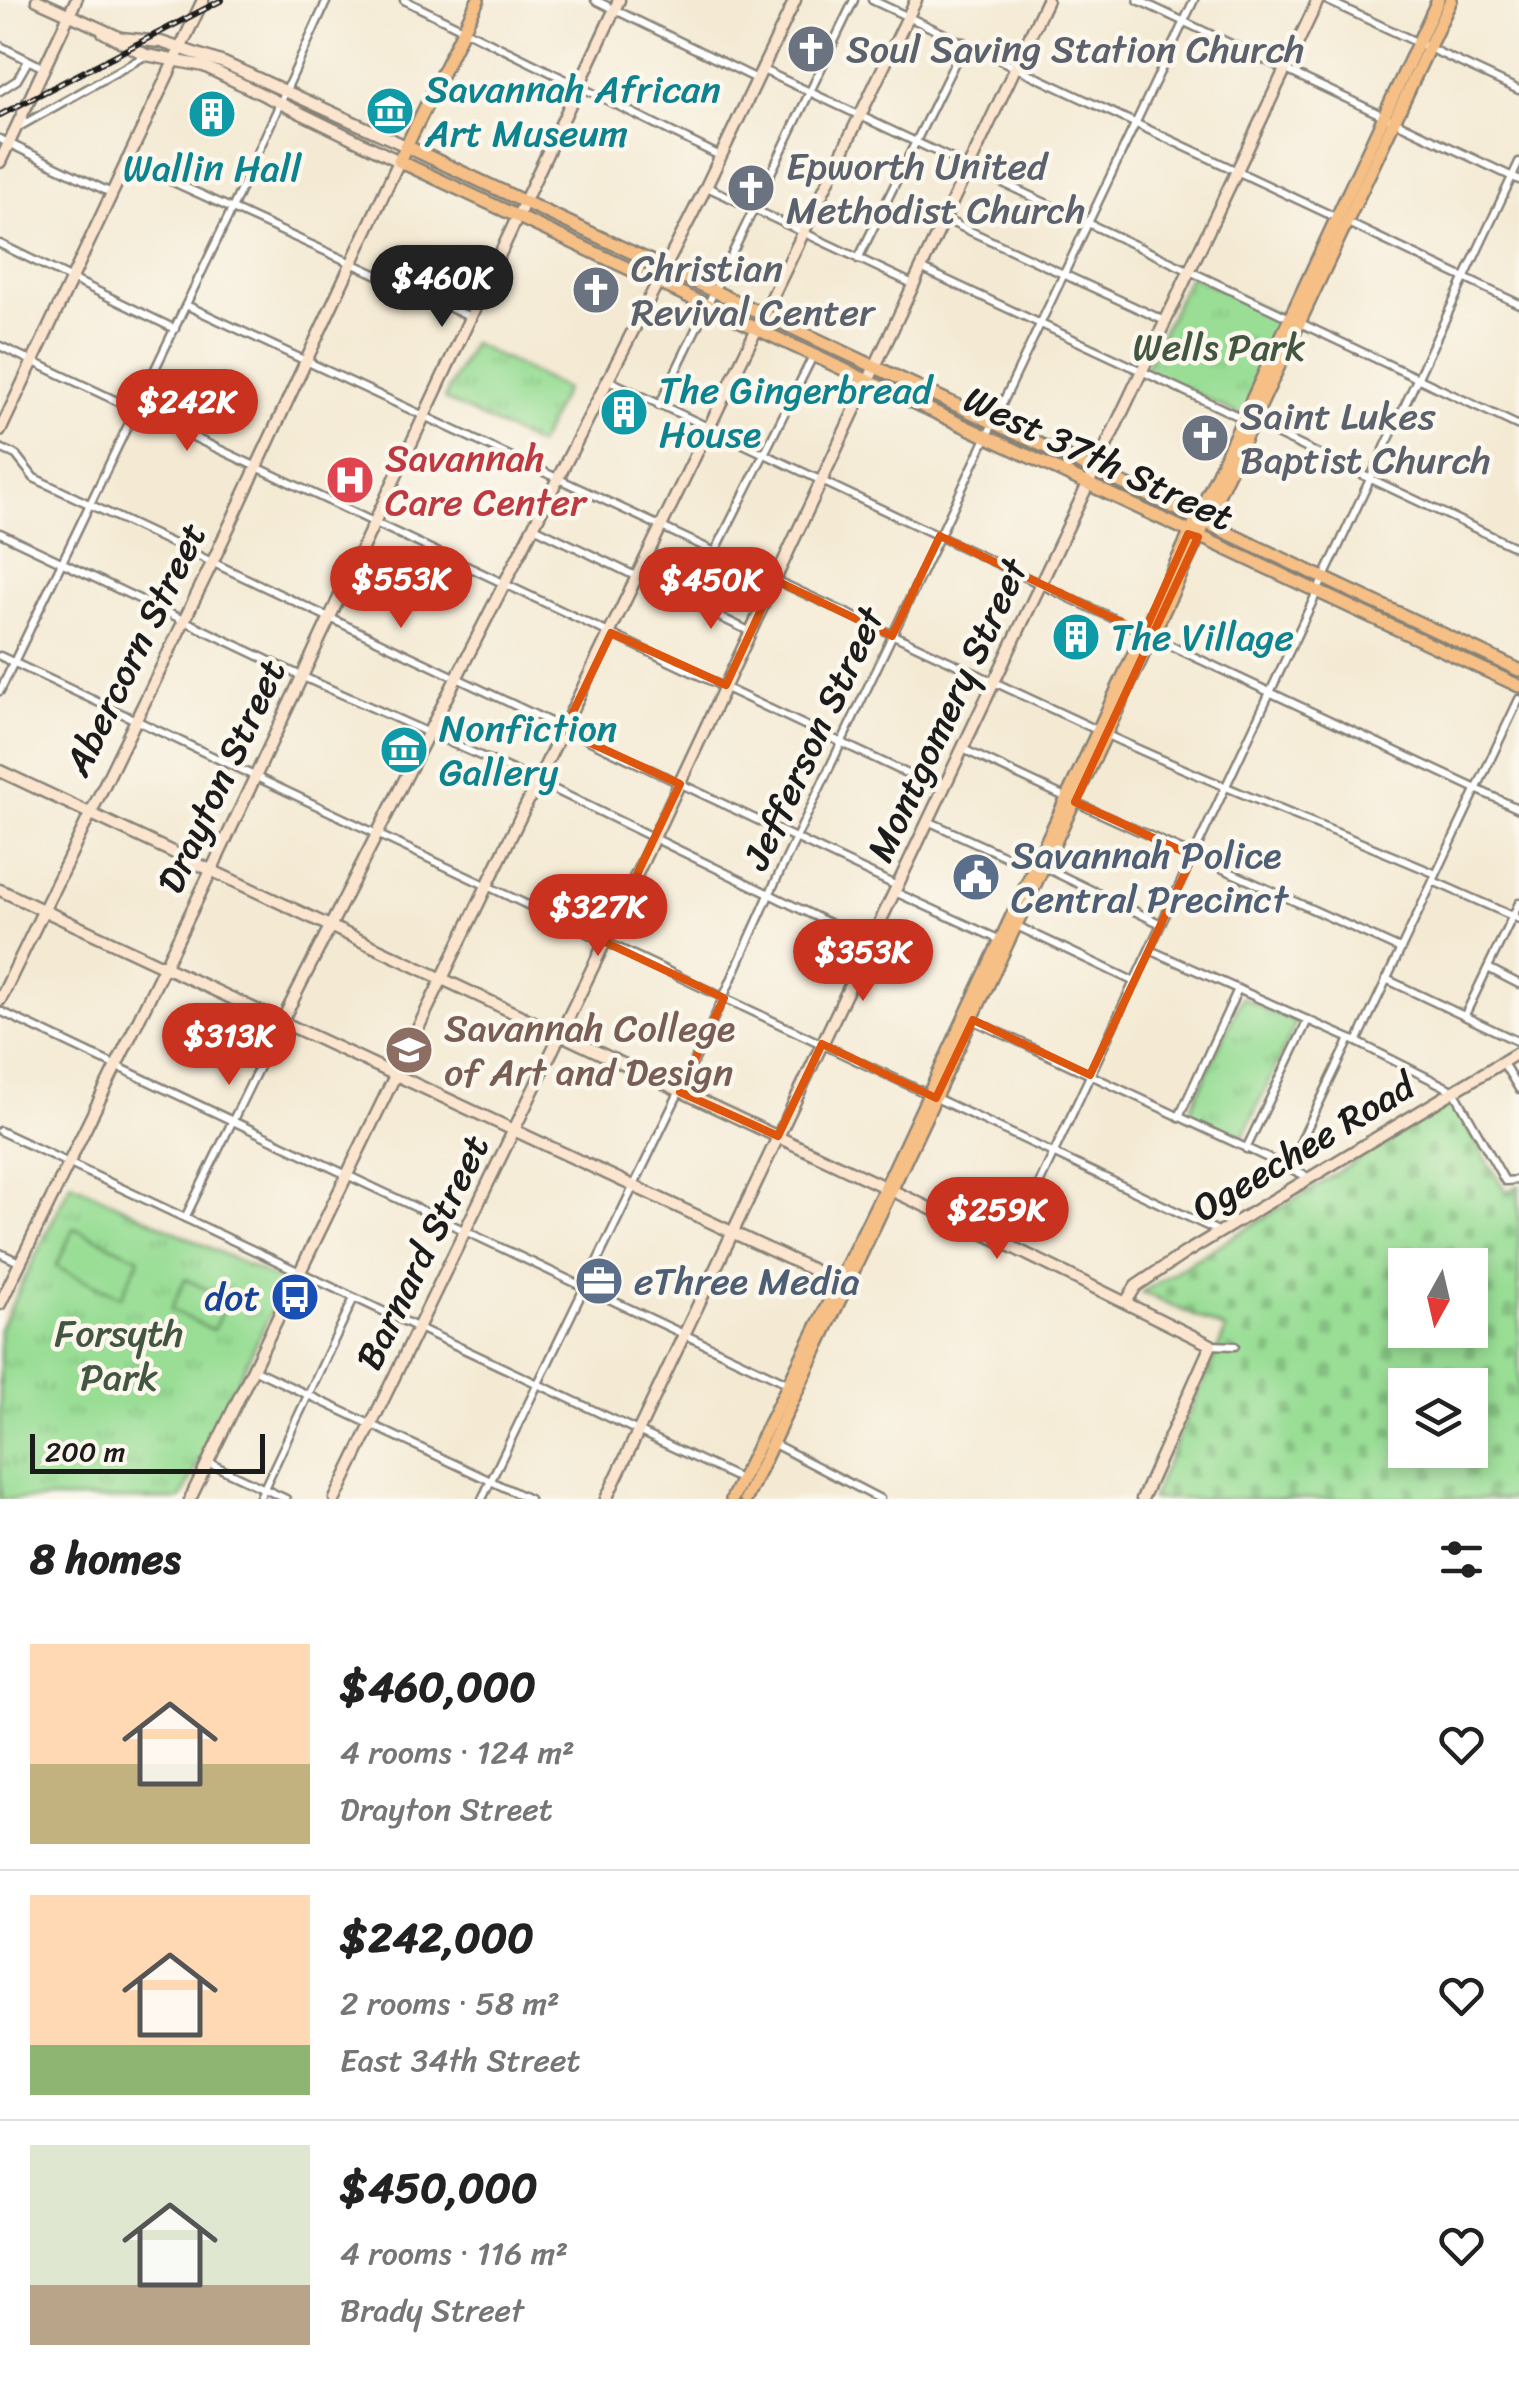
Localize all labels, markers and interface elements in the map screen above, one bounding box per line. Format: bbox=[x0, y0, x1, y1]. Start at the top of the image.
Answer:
place label: Soul Saving Station Church bbox=[846, 16, 1305, 83]
church icon: Soul Saving Station Church bbox=[785, 23, 837, 75]
place label: Savannah African Art Museum bbox=[424, 56, 721, 167]
museum icon: Savannah African Art Museum bbox=[364, 85, 416, 137]
building icon: Wallin Hall bbox=[186, 88, 238, 140]
place label: Epworth United Methodist Church bbox=[786, 133, 1085, 244]
place label: Wallin Hall bbox=[123, 135, 303, 202]
church icon: Epworth United Methodist Church bbox=[725, 162, 777, 214]
place label: Christian Revival Center bbox=[631, 235, 877, 346]
pin: $460K bbox=[372, 245, 512, 330]
text: $460K bbox=[392, 249, 492, 306]
church icon: Christian Revival Center bbox=[570, 264, 622, 316]
park label: Wells Park bbox=[1132, 314, 1306, 381]
place label: The Gingerbread House bbox=[659, 357, 935, 468]
street label: West 37th Street bbox=[952, 366, 1245, 551]
pin: $242K bbox=[117, 369, 257, 454]
text: $242K bbox=[138, 373, 236, 430]
place label: Saint Lukes Baptist Church bbox=[1240, 383, 1491, 494]
building icon: The Gingerbread House bbox=[598, 386, 650, 438]
church icon: Saint Lukes Baptist Church bbox=[1179, 412, 1231, 464]
place label: Savannah Care Center bbox=[385, 425, 588, 536]
hospital icon: Savannah Care Center bbox=[324, 454, 376, 506]
street label: Abercorn Street bbox=[45, 511, 226, 789]
pin: $553K bbox=[331, 546, 471, 631]
street label: Montgomery Street bbox=[848, 546, 1048, 873]
pin: $450K bbox=[641, 547, 781, 632]
text: $553K bbox=[352, 550, 450, 607]
text: $450K bbox=[661, 551, 761, 608]
street label: Jefferson Street bbox=[722, 594, 904, 883]
place label: The Village bbox=[1111, 604, 1294, 671]
building icon: The Village bbox=[1050, 611, 1102, 663]
street label: Drayton Street bbox=[138, 648, 305, 905]
place label: Nonfiction Gallery bbox=[439, 695, 617, 806]
museum icon: Nonfiction Gallery bbox=[378, 724, 430, 776]
place label: Savannah Police Central Precinct bbox=[1011, 822, 1290, 933]
public building icon: Savannah Police Central Precinct bbox=[950, 851, 1002, 903]
pin: $327K bbox=[528, 874, 668, 959]
text: $327K bbox=[550, 878, 646, 935]
pin: $353K bbox=[793, 919, 933, 1004]
text: $353K bbox=[815, 923, 911, 980]
place label: Savannah College of Art and Design bbox=[444, 995, 735, 1106]
pin: $313K bbox=[159, 1003, 299, 1088]
text: $313K bbox=[184, 1007, 274, 1064]
school or university icon: Savannah College of Art and Design bbox=[383, 1024, 435, 1076]
street label: Ogeechee Road bbox=[1178, 1053, 1431, 1241]
street label: Barnard Street bbox=[336, 1123, 509, 1382]
pin: $259K bbox=[927, 1177, 1067, 1262]
text: $259K bbox=[948, 1181, 1046, 1238]
place label: eThree Media bbox=[634, 1248, 860, 1315]
north arrow bbox=[1388, 1248, 1488, 1348]
map controls bbox=[1388, 1248, 1488, 1468]
office icon: eThree Media bbox=[573, 1255, 625, 1307]
place label: dot bbox=[204, 1264, 260, 1331]
bus stop icon: dot bbox=[269, 1271, 321, 1323]
park label: Forsyth Park bbox=[54, 1300, 184, 1411]
button: layers bbox=[1388, 1368, 1488, 1468]
text: 200 m bbox=[45, 1427, 125, 1476]
scale bar bbox=[30, 1429, 265, 1474]
text: 8 homes bbox=[30, 1522, 181, 1596]
icon: filters bbox=[1434, 1532, 1489, 1587]
text: $460,000 bbox=[340, 1650, 536, 1724]
icon: home bbox=[110, 1684, 230, 1804]
icon: heart bbox=[1434, 1717, 1489, 1772]
text: 4 rooms · 124 m² bbox=[340, 1724, 575, 1781]
text: Drayton Street bbox=[340, 1781, 553, 1838]
text: $242,000 bbox=[340, 1901, 534, 1975]
icon: home bbox=[110, 1935, 230, 2055]
icon: heart bbox=[1434, 1968, 1489, 2023]
text: 2 rooms · 58 m² bbox=[340, 1975, 560, 2032]
text: East 34th Street bbox=[340, 2032, 580, 2089]
text: $450,000 bbox=[340, 2151, 538, 2225]
icon: home bbox=[110, 2185, 230, 2305]
icon: heart bbox=[1434, 2218, 1489, 2273]
text: 4 rooms · 116 m² bbox=[340, 2225, 568, 2282]
text: Brady Street bbox=[340, 2282, 524, 2339]

